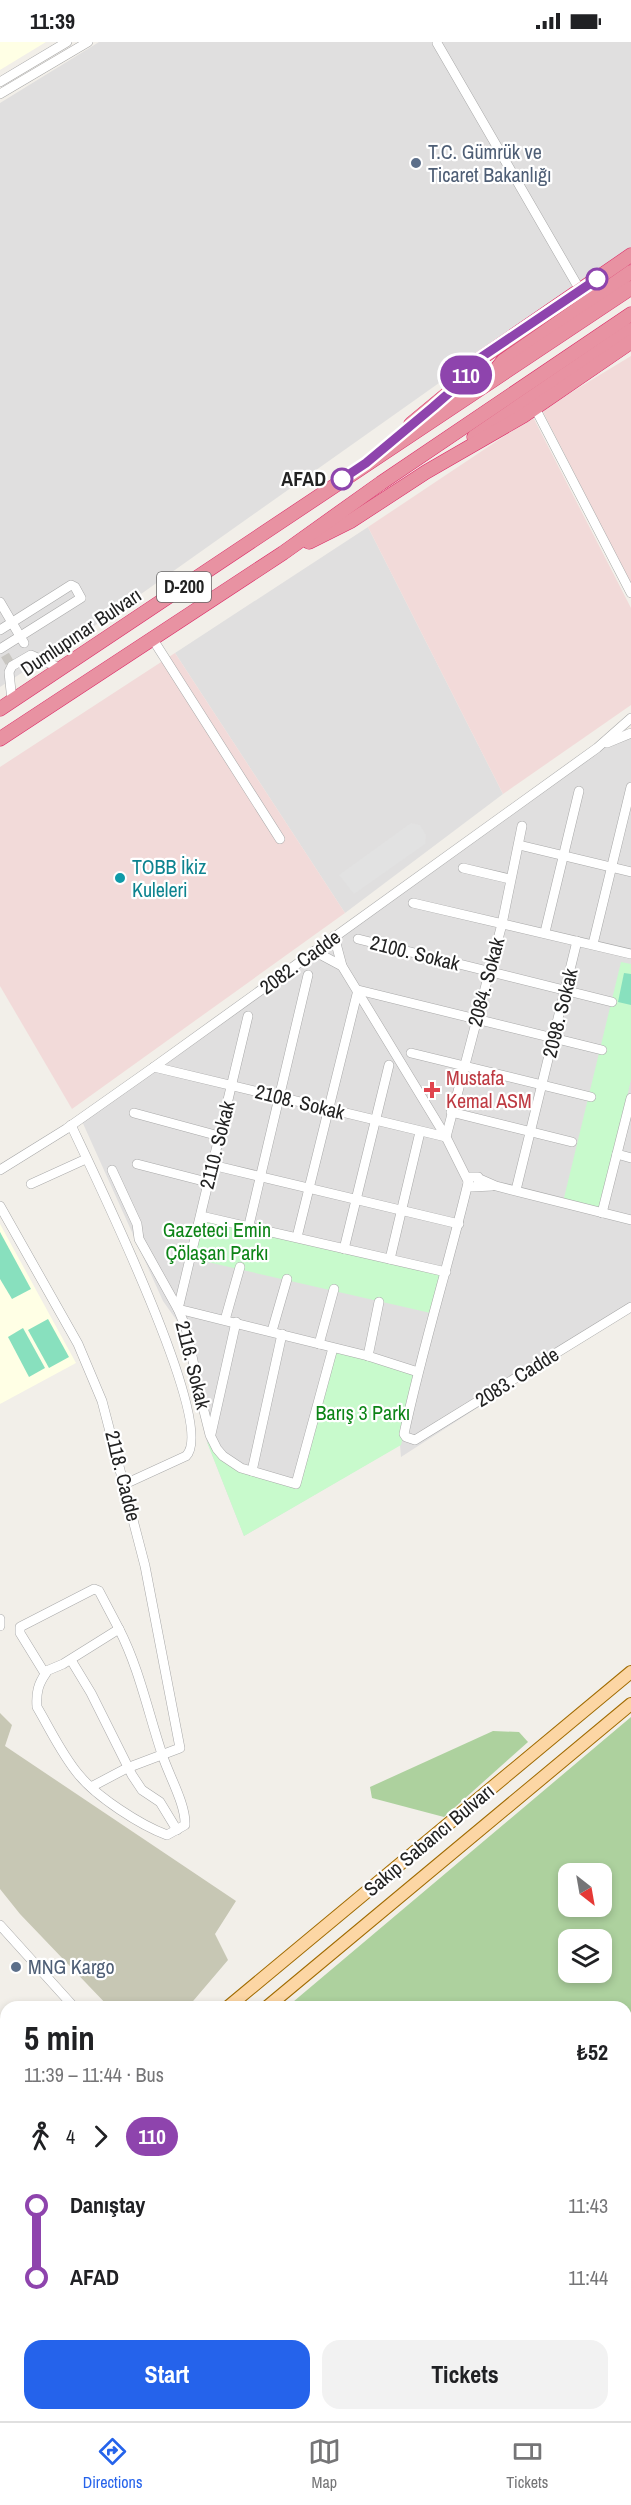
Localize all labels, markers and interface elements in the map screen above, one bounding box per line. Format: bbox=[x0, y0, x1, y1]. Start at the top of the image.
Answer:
text: 11:39 bbox=[30, 6, 75, 36]
place label: T.C. Gümrük ve Ticaret Bakanlığı bbox=[428, 138, 552, 188]
marker: T.C. Gümrük ve Ticaret Bakanlığı bbox=[409, 156, 423, 170]
unlabelled marker bbox=[586, 268, 608, 290]
line badge: 110 bbox=[432, 356, 500, 394]
text: 110 bbox=[452, 361, 480, 390]
place label: AFAD bbox=[281, 465, 326, 492]
marker: AFAD bbox=[331, 468, 353, 490]
road number: D-200 bbox=[157, 572, 211, 602]
street label: Dumlupınar Bulvarı bbox=[15, 581, 146, 682]
place label: TOBB İkiz Kuleleri bbox=[132, 853, 206, 903]
marker: TOBB İkiz Kuleleri bbox=[113, 871, 127, 885]
street label: 2082. Cadde bbox=[254, 923, 346, 1000]
street label: 2100. Sokak bbox=[368, 928, 463, 977]
street label: 2084. Sokak bbox=[461, 934, 511, 1029]
street label: 2098. Sokak bbox=[535, 965, 584, 1060]
place label: Mustafa Kemal ASM bbox=[446, 1064, 532, 1114]
street label: 2108. Sokak bbox=[253, 1077, 348, 1126]
marker: Mustafa Kemal ASM bbox=[423, 1081, 441, 1099]
street label: 2110. Sokak bbox=[193, 1097, 241, 1192]
park label: Gazeteci Emin Çölaşan Parkı bbox=[163, 1216, 271, 1266]
street label: 2116. Sokak bbox=[170, 1318, 218, 1413]
street label: 2083. Cadde bbox=[470, 1340, 564, 1413]
park label: Barış 3 Parkı bbox=[316, 1399, 410, 1426]
street label: 2118. Cadde bbox=[99, 1428, 148, 1524]
street label: Sakıp Sabancı Bulvarı bbox=[358, 1777, 500, 1902]
north arrow bbox=[558, 1863, 612, 1917]
map controls bbox=[558, 1863, 612, 1983]
button: layers bbox=[558, 1929, 612, 1983]
place label: MNG Kargo bbox=[28, 1953, 115, 1980]
marker: MNG Kargo bbox=[9, 1960, 23, 1974]
text: 5 min bbox=[24, 2016, 95, 2060]
text: ₺52 bbox=[577, 2037, 608, 2067]
text: 11:39 – 11:44 · Bus bbox=[24, 2061, 164, 2088]
icon: walk bbox=[24, 2120, 57, 2153]
icon: forward bbox=[84, 2120, 117, 2153]
text: 110 bbox=[138, 2122, 166, 2151]
text: 4 bbox=[66, 2123, 75, 2150]
text: Danıştay bbox=[70, 2190, 145, 2220]
text: 11:43 bbox=[568, 2192, 608, 2219]
text: AFAD bbox=[70, 2262, 119, 2292]
text: 11:44 bbox=[568, 2264, 608, 2291]
button: Start bbox=[24, 2340, 310, 2409]
button: Tickets bbox=[322, 2340, 608, 2409]
tab: Directions bbox=[83, 2435, 142, 2493]
tab: Map bbox=[308, 2435, 341, 2493]
tab: Tickets bbox=[506, 2435, 548, 2493]

